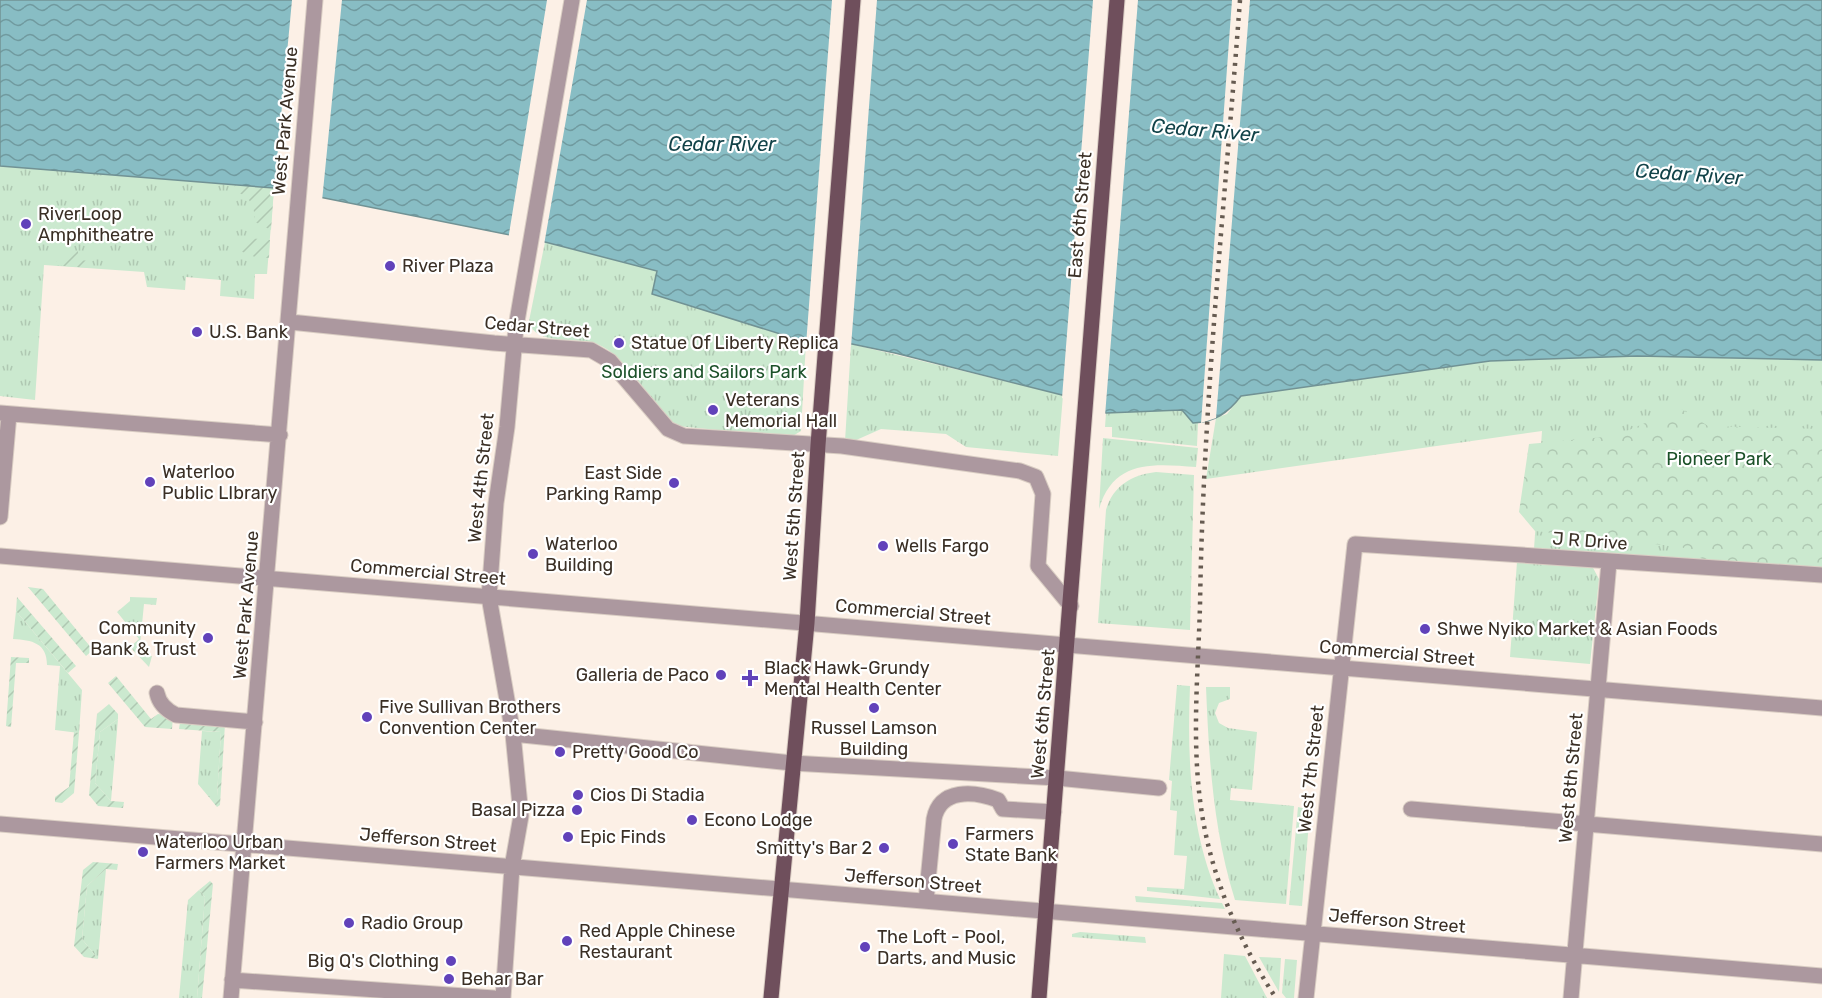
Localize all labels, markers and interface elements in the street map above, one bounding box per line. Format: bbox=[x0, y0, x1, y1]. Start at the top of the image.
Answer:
street label: West Park Avenue bbox=[268, 46, 302, 196]
water label: Cedar River bbox=[1150, 113, 1261, 147]
water label: Cedar River bbox=[668, 132, 777, 156]
street label: East 6th Street bbox=[1064, 151, 1096, 279]
water label: Cedar River bbox=[1634, 158, 1745, 190]
place label: RiverLoop Amphitheatre bbox=[38, 203, 154, 246]
marker: RiverLoop Amphitheatre bbox=[19, 217, 33, 231]
place label: River Plaza bbox=[402, 255, 494, 277]
marker: River Plaza bbox=[383, 259, 397, 273]
street label: Cedar Street bbox=[483, 311, 591, 343]
place label: U.S. Bank bbox=[209, 321, 289, 343]
marker: U.S. Bank bbox=[190, 325, 204, 339]
place label: Statue Of Liberty Replica bbox=[631, 332, 839, 354]
marker: Statue Of Liberty Replica bbox=[612, 336, 626, 350]
park label: Soldiers and Sailors Park bbox=[601, 361, 807, 383]
place label: Veterans Memorial Hall bbox=[725, 389, 837, 432]
marker: Veterans Memorial Hall bbox=[706, 403, 720, 417]
street label: West 4th Street bbox=[463, 412, 499, 544]
park label: Pioneer Park bbox=[1666, 448, 1773, 470]
street label: West 5th Street bbox=[778, 450, 810, 582]
place label: Waterloo Public LIbrary bbox=[162, 461, 277, 504]
place label: East Side Parking Ramp bbox=[546, 462, 662, 505]
marker: Waterloo Public LIbrary bbox=[143, 475, 157, 489]
marker: East Side Parking Ramp bbox=[667, 476, 681, 490]
street label: J R Drive bbox=[1552, 527, 1628, 555]
street label: West Park Avenue bbox=[229, 530, 263, 680]
place label: Waterloo Building bbox=[545, 533, 618, 576]
place label: Wells Fargo bbox=[895, 535, 989, 557]
marker: Wells Fargo bbox=[876, 539, 890, 553]
marker: Waterloo Building bbox=[526, 547, 540, 561]
street label: Commercial Street bbox=[349, 554, 507, 590]
street label: Commercial Street bbox=[834, 594, 992, 630]
place label: Community Bank & Trust bbox=[90, 617, 196, 660]
place label: Shwe Nyiko Market & Asian Foods bbox=[1437, 618, 1718, 640]
marker: Shwe Nyiko Market & Asian Foods bbox=[1418, 622, 1432, 636]
marker: Community Bank & Trust bbox=[201, 631, 215, 645]
street label: Commercial Street bbox=[1318, 635, 1476, 671]
street label: West 6th Street bbox=[1026, 648, 1060, 780]
place label: Black Hawk-Grundy Mental Health Center bbox=[764, 657, 942, 700]
place label: Galleria de Paco bbox=[576, 664, 709, 686]
marker: Galleria de Paco bbox=[714, 668, 728, 682]
marker: Black Hawk-Grundy Mental Health Center bbox=[741, 669, 759, 687]
place label: Five Sullivan Brothers Convention Center bbox=[379, 696, 561, 739]
marker: Russel Lamson Building bbox=[867, 701, 881, 715]
street label: West 7th Street bbox=[1293, 704, 1329, 834]
marker: Five Sullivan Brothers Convention Center bbox=[360, 710, 374, 724]
street label: West 8th Street bbox=[1554, 712, 1588, 844]
place label: Russel Lamson Building bbox=[811, 717, 937, 760]
place label: Pretty Good Co bbox=[572, 741, 699, 763]
marker: Pretty Good Co bbox=[553, 745, 567, 759]
place label: Cios Di Stadia bbox=[590, 784, 705, 806]
marker: Cios Di Stadia bbox=[571, 788, 585, 802]
place label: Basal Pizza bbox=[471, 799, 565, 821]
marker: Basal Pizza bbox=[570, 803, 584, 817]
place label: Econo Lodge bbox=[704, 809, 813, 831]
marker: Econo Lodge bbox=[685, 813, 699, 827]
street label: Jefferson Street bbox=[359, 823, 497, 857]
place label: Farmers State Bank bbox=[965, 823, 1057, 866]
place label: Epic Finds bbox=[580, 826, 666, 848]
marker: Epic Finds bbox=[561, 830, 575, 844]
place label: Waterloo Urban Farmers Market bbox=[155, 831, 285, 874]
place label: Smitty's Bar 2 bbox=[756, 837, 872, 859]
marker: Farmers State Bank bbox=[946, 837, 960, 851]
marker: Smitty's Bar 2 bbox=[877, 841, 891, 855]
marker: Waterloo Urban Farmers Market bbox=[136, 845, 150, 859]
street label: Jefferson Street bbox=[844, 864, 982, 898]
street label: Jefferson Street bbox=[1328, 904, 1466, 938]
place label: Radio Group bbox=[361, 912, 463, 934]
marker: Radio Group bbox=[342, 916, 356, 930]
place label: Red Apple Chinese Restaurant bbox=[579, 920, 735, 963]
place label: The Loft - Pool, Darts, and Music bbox=[877, 926, 1016, 969]
marker: Red Apple Chinese Restaurant bbox=[560, 934, 574, 948]
marker: The Loft - Pool, Darts, and Music bbox=[858, 940, 872, 954]
place label: Big Q's Clothing bbox=[308, 950, 439, 972]
marker: Big Q's Clothing bbox=[444, 954, 458, 968]
place label: Behar Bar bbox=[461, 968, 544, 990]
marker: Behar Bar bbox=[442, 972, 456, 986]

